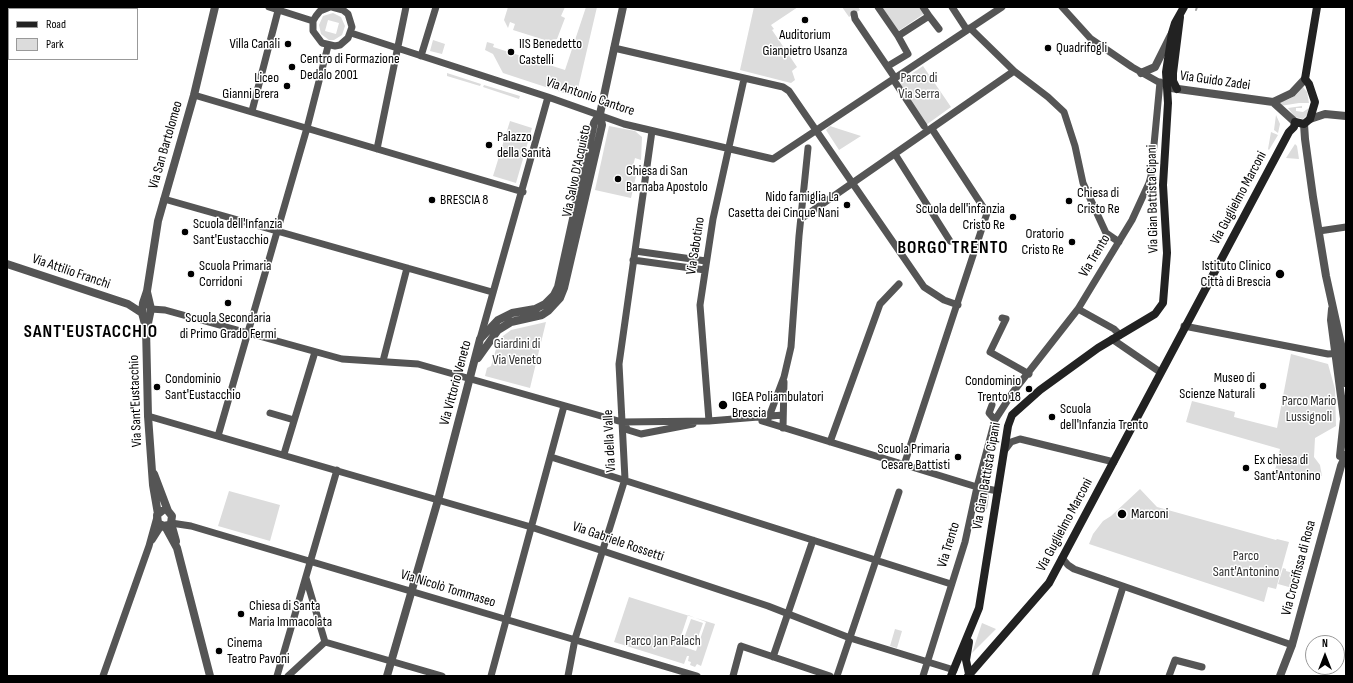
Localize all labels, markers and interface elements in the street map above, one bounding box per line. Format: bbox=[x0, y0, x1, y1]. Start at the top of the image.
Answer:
legend bbox=[8, 8, 138, 60]
marker: Auditorium Gianpietro Usanza bbox=[800, 15, 810, 25]
text: Road bbox=[46, 17, 66, 32]
place label: Auditorium Gianpietro Usanza bbox=[763, 27, 847, 60]
place label: Villa Canali bbox=[229, 36, 280, 52]
place label: IIS Benedetto Castelli bbox=[519, 36, 582, 68]
text: Park bbox=[46, 37, 64, 52]
marker: Villa Canali bbox=[283, 39, 293, 49]
place label: Quadrifogli bbox=[1056, 40, 1107, 56]
marker: Quadrifogli bbox=[1043, 43, 1053, 53]
marker: IIS Benedetto Castelli bbox=[506, 47, 516, 57]
place label: Centro di Formazione Dedalo 2001 bbox=[300, 51, 400, 84]
marker: Centro di Formazione Dedalo 2001 bbox=[287, 62, 297, 72]
street label: Via Guido Zadei bbox=[1179, 68, 1251, 94]
place label: Liceo Gianni Brera bbox=[222, 70, 279, 102]
park label: Parco di Via Serra bbox=[898, 70, 940, 102]
street label: Via Antonio Cantore bbox=[543, 74, 637, 120]
marker: Liceo Gianni Brera bbox=[282, 81, 292, 91]
street label: Via San Bartolomeo bbox=[145, 99, 187, 191]
street label: Via Salvo D'Acquisto bbox=[559, 123, 595, 219]
place label: Palazzo della Sanità bbox=[497, 129, 551, 162]
marker: Palazzo della Sanità bbox=[484, 140, 494, 150]
street label: Via Gian Battista Cipani bbox=[1144, 145, 1162, 253]
street label: Via Guglielmo Marconi bbox=[1207, 149, 1271, 247]
place label: Chiesa di San Barnaba Apostolo bbox=[626, 163, 708, 196]
marker: Chiesa di San Barnaba Apostolo bbox=[613, 174, 623, 184]
place label: Chiesa di Cristo Re bbox=[1077, 185, 1120, 218]
place label: Nido famiglia La Casetta dei Cinque Nani bbox=[728, 189, 839, 222]
place label: BRESCIA 8 bbox=[440, 192, 488, 208]
marker: BRESCIA 8 bbox=[427, 195, 437, 205]
marker: Chiesa di Cristo Re bbox=[1064, 196, 1074, 206]
marker: Nido famiglia La Casetta dei Cinque Nani bbox=[842, 200, 852, 210]
place label: Scuola dell'infanzia Cristo Re bbox=[916, 201, 1005, 234]
marker: Scuola dell'infanzia Cristo Re bbox=[1008, 212, 1018, 222]
place label: Scuola dell'Infanzia Sant'Eustacchio bbox=[193, 216, 282, 248]
street label: Via Sabotino bbox=[683, 216, 709, 276]
place label: Oratorio Cristo Re bbox=[1021, 226, 1064, 258]
marker: Scuola dell'Infanzia Sant'Eustacchio bbox=[180, 227, 190, 237]
street label: Via Trento bbox=[1076, 232, 1114, 280]
district label: BORGO TRENTO bbox=[897, 237, 1009, 259]
marker: Oratorio Cristo Re bbox=[1067, 237, 1077, 247]
street label: Via Attilio Franchi bbox=[30, 251, 112, 293]
place label: Scuola Primaria Corridoni bbox=[199, 258, 271, 290]
place label: Istituto Clinico Città di Brescia bbox=[1201, 258, 1271, 290]
marker: Istituto Clinico Città di Brescia bbox=[1274, 268, 1286, 280]
marker: Scuola Primaria Corridoni bbox=[186, 269, 196, 279]
marker: Scuola Secondaria di Primo Grado Fermi bbox=[223, 298, 233, 308]
place label: Scuola Secondaria di Primo Grado Fermi bbox=[180, 310, 276, 342]
district label: SANT'EUSTACCHIO bbox=[24, 321, 158, 343]
park label: Giardini di Via Veneto bbox=[492, 336, 542, 368]
street label: Via Vittorio Veneto bbox=[437, 339, 475, 427]
street label: Via Sant'Eustacchio bbox=[126, 355, 146, 447]
place label: Museo di Scienze Naturali bbox=[1179, 370, 1255, 402]
place label: Condominio Sant'Eustacchio bbox=[165, 371, 241, 404]
place label: Condominio Trento 18 bbox=[965, 373, 1021, 406]
marker: Museo di Scienze Naturali bbox=[1258, 381, 1268, 391]
marker: Condominio Sant'Eustacchio bbox=[152, 382, 162, 392]
marker: Condominio Trento 18 bbox=[1024, 384, 1034, 394]
place label: IGEA Poliambulatori Brescia bbox=[732, 389, 824, 422]
park label: Parco Mario Lussignoli bbox=[1282, 393, 1336, 426]
marker: IGEA Poliambulatori Brescia bbox=[717, 399, 729, 411]
place label: Scuola dell'Infanzia Trento bbox=[1060, 401, 1148, 434]
street label: Via della Valle bbox=[600, 409, 620, 473]
marker: Scuola dell'Infanzia Trento bbox=[1047, 412, 1057, 422]
street label: Via Gian Battista Cipani bbox=[969, 421, 1005, 531]
place label: Scuola Primaria Cesare Battisti bbox=[878, 441, 950, 474]
marker: Scuola Primaria Cesare Battisti bbox=[953, 452, 963, 462]
place label: Ex chiesa di Sant'Antonino bbox=[1254, 452, 1321, 484]
marker: Ex chiesa di Sant'Antonino bbox=[1241, 463, 1251, 473]
street label: Via Guglielmo Marconi bbox=[1033, 476, 1097, 574]
place label: Marconi bbox=[1131, 506, 1168, 522]
marker: Marconi bbox=[1116, 508, 1128, 520]
street label: Via Gabriele Rossetti bbox=[570, 518, 666, 566]
street label: Via Crocifissa di Rosa bbox=[1278, 519, 1320, 617]
street label: Via Trento bbox=[934, 520, 964, 570]
park label: Parco Sant'Antonino bbox=[1213, 548, 1279, 580]
street label: Via Nicolò Tommaseo bbox=[398, 567, 498, 611]
place label: Chiesa di Santa Maria Immacolata bbox=[249, 598, 332, 630]
marker: Chiesa di Santa Maria Immacolata bbox=[236, 609, 246, 619]
park label: Parco Jan Palach bbox=[625, 633, 701, 649]
place label: Cinema Teatro Pavoni bbox=[227, 635, 290, 668]
north arrow bbox=[1305, 635, 1345, 675]
text: N bbox=[1322, 637, 1328, 650]
marker: Cinema Teatro Pavoni bbox=[214, 646, 224, 656]

